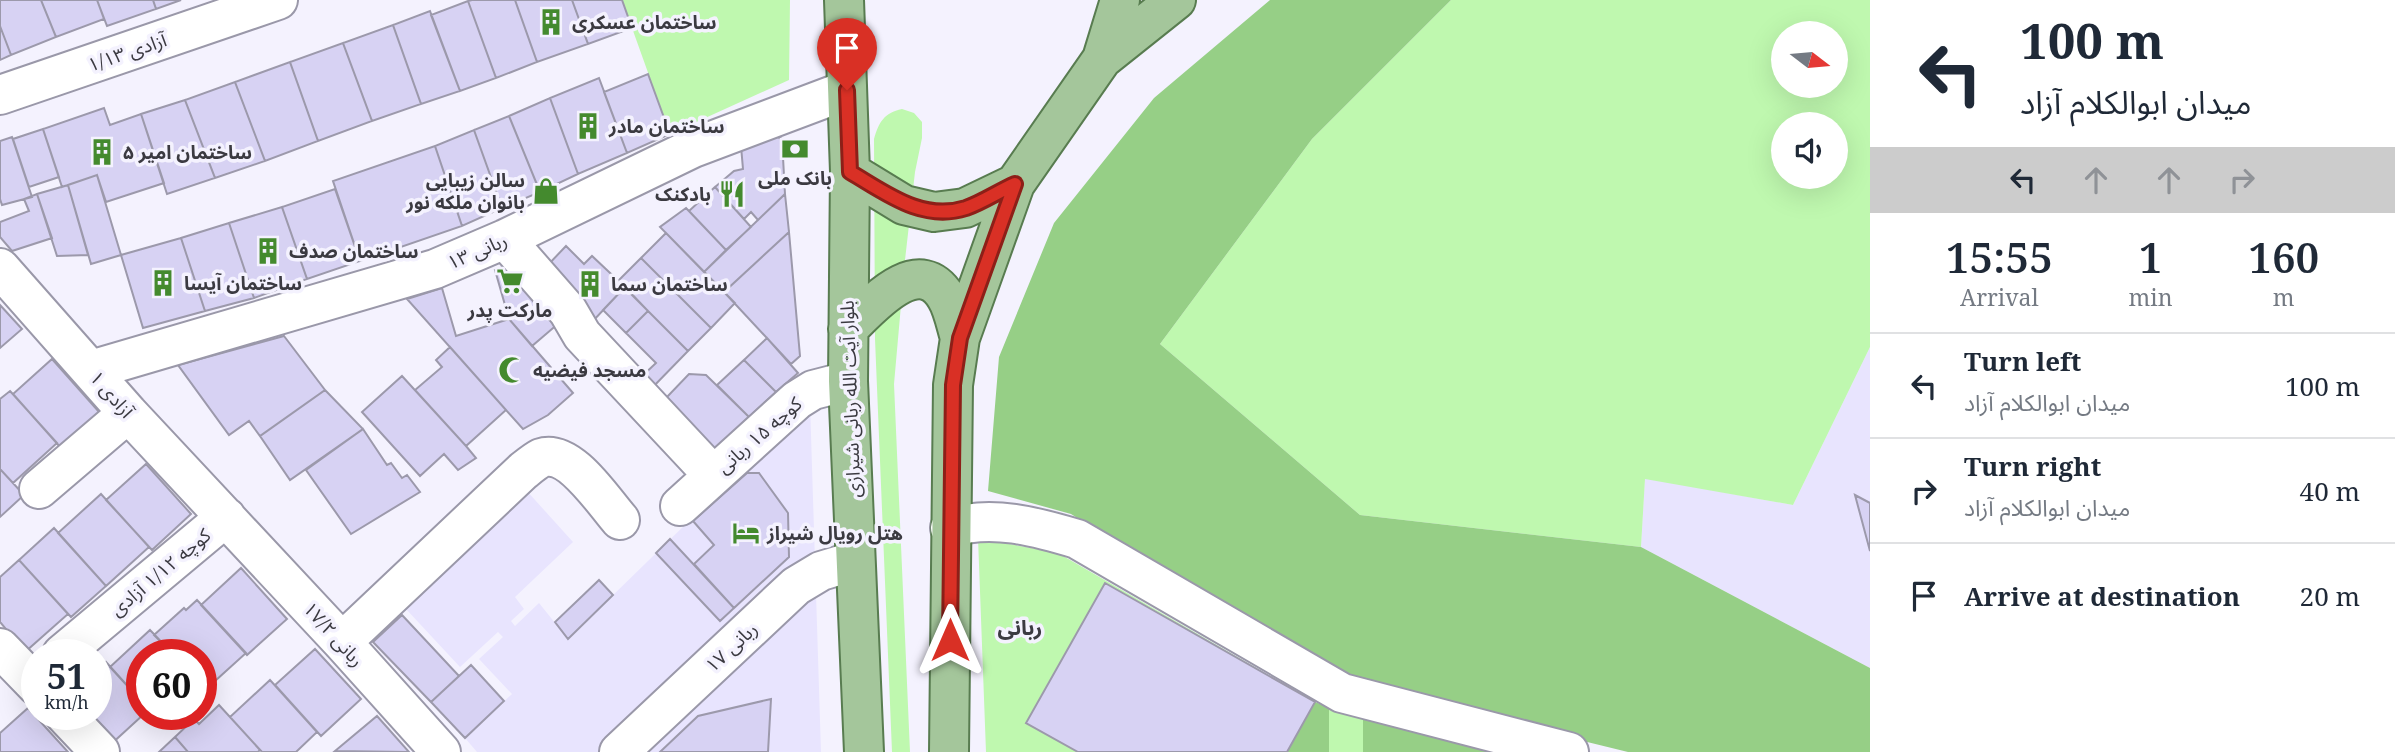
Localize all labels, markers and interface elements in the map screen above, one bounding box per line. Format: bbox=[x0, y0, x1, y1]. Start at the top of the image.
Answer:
building icon: ساختمان عسکری bbox=[536, 7, 566, 37]
text: 100 m bbox=[2020, 7, 2164, 73]
place label: ساختمان عسکری bbox=[572, 9, 716, 35]
pin bbox=[817, 18, 877, 90]
north arrow bbox=[1771, 21, 1848, 98]
map controls bbox=[1771, 21, 1848, 189]
street label: آزادی ۱/۱۳ bbox=[84, 26, 171, 78]
icon: left bbox=[1905, 28, 1996, 119]
icon: arrive bbox=[828, 29, 866, 67]
text: میدان ابوالکلام آزاد bbox=[2020, 80, 2251, 123]
building icon: ساختمان مادر bbox=[573, 111, 603, 141]
button: sound bbox=[1771, 112, 1848, 189]
place label: ساختمان مادر bbox=[608, 113, 724, 139]
bank icon: بانک ملی bbox=[780, 134, 810, 164]
building icon: ساختمان امیر ۵ bbox=[87, 137, 117, 167]
place label: ساختمان امیر ۵ bbox=[123, 139, 252, 165]
icon: left bbox=[2004, 161, 2042, 199]
icon: ahead bbox=[2077, 161, 2115, 199]
icon: ahead bbox=[2150, 161, 2188, 199]
icon: right bbox=[2223, 161, 2261, 199]
place label: بانک ملی bbox=[758, 165, 832, 191]
place label: سالن زیبایی بانوان ملکه نور bbox=[405, 167, 525, 215]
shop icon: سالن زیبایی بانوان ملکه نور bbox=[531, 176, 561, 206]
restaurant icon: بادکنک bbox=[717, 179, 747, 209]
place label: بادکنک bbox=[655, 181, 711, 207]
street label: ربانی ۱۳ bbox=[443, 227, 511, 275]
text: 15:55 bbox=[1946, 228, 2053, 285]
text: 1 bbox=[2139, 228, 2162, 285]
text: 160 bbox=[2248, 228, 2319, 285]
building icon: ساختمان صدف bbox=[253, 236, 283, 266]
place label: ساختمان صدف bbox=[289, 238, 419, 264]
supermarket icon: مارکت پدر bbox=[495, 266, 525, 296]
building icon: ساختمان آیسا bbox=[148, 268, 178, 298]
building icon: ساختمان سما bbox=[575, 269, 605, 299]
place label: ساختمان آیسا bbox=[184, 270, 302, 296]
place label: ساختمان سما bbox=[611, 271, 728, 297]
text: Arrival bbox=[1960, 281, 2039, 313]
text: min bbox=[2129, 281, 2173, 313]
text: m bbox=[2273, 281, 2295, 313]
place label: مارکت پدر bbox=[467, 297, 552, 323]
street label: بلوار آیت الله ربانی شیرازی bbox=[834, 300, 866, 498]
text: Turn left bbox=[1964, 343, 2081, 379]
mosque icon: مسجد فیضیه bbox=[497, 355, 527, 385]
place label: مسجد فیضیه bbox=[533, 357, 646, 383]
street label: آزادی ۱ bbox=[84, 365, 141, 424]
icon: left bbox=[1905, 367, 1943, 405]
text: 100 m bbox=[2285, 368, 2360, 404]
text: میدان ابوالکلام آزاد bbox=[1964, 386, 2130, 418]
street label: کوچه ۱۵ ربانی bbox=[711, 390, 808, 479]
text: Turn right bbox=[1964, 448, 2101, 484]
icon: right bbox=[1905, 472, 1943, 510]
text: 40 m bbox=[2300, 473, 2360, 509]
text: میدان ابوالکلام آزاد bbox=[1964, 491, 2130, 523]
hotel icon: هتل رویال شیراز bbox=[731, 518, 761, 548]
place label: هتل رویال شیراز bbox=[766, 520, 903, 546]
street label: کوچه ۱/۱۲ آزادی bbox=[104, 521, 217, 622]
icon: arrive bbox=[1905, 577, 1943, 615]
text: Arrive at destination bbox=[1964, 578, 2240, 614]
text: 20 m bbox=[2300, 578, 2360, 614]
street label: ربانی ۱۷/۲ bbox=[298, 596, 370, 672]
position arrow bbox=[913, 603, 987, 677]
district label: ربانی bbox=[998, 613, 1042, 641]
street label: ربانی ۱۷ bbox=[699, 616, 763, 678]
speed limit sign: 60 bbox=[126, 639, 217, 730]
text: 51 bbox=[47, 652, 86, 699]
text: km/h bbox=[44, 690, 89, 714]

